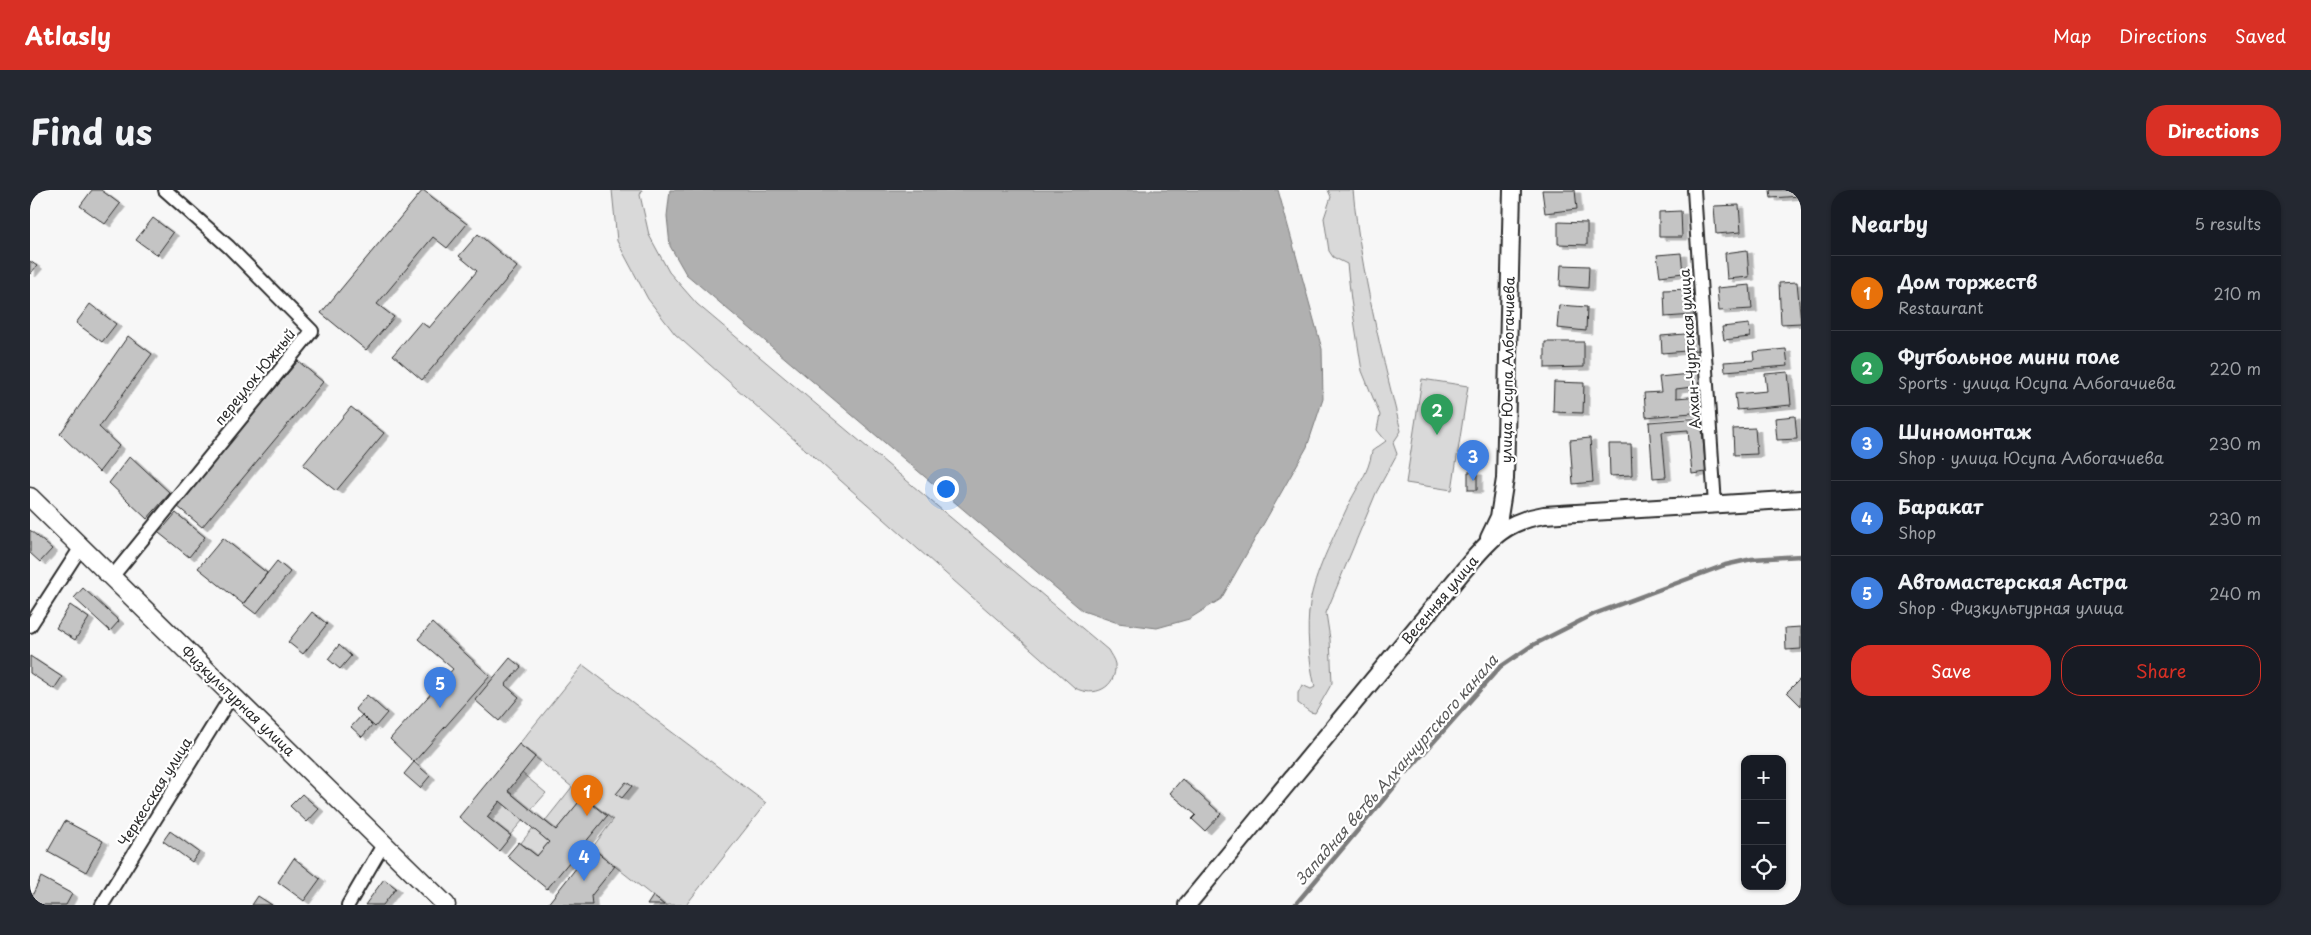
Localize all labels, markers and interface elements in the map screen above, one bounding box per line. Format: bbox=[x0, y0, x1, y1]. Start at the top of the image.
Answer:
text: Atlasly bbox=[25, 17, 111, 53]
text: Map bbox=[2053, 22, 2091, 49]
text: Directions bbox=[2119, 22, 2207, 49]
text: Saved bbox=[2235, 22, 2286, 49]
text: Find us bbox=[30, 104, 152, 157]
button: Directions bbox=[2146, 105, 2281, 156]
text: Nearby bbox=[1851, 207, 1928, 239]
text: 5 results bbox=[2194, 211, 2261, 235]
text: Дом торжеств bbox=[1898, 267, 2037, 295]
street label: Алхан-Чуртская улица bbox=[1673, 268, 1706, 430]
street label: улица Юсупа Албогачиева bbox=[1495, 276, 1520, 463]
text: 1 bbox=[1863, 281, 1871, 305]
text: 210 m bbox=[2213, 281, 2261, 305]
text: Restaurant bbox=[1898, 295, 1984, 319]
street label: переулок Южный bbox=[209, 324, 300, 429]
text: Футбольное мини поле bbox=[1898, 342, 2120, 370]
text: 2 bbox=[1861, 356, 1873, 380]
text: 220 m bbox=[2210, 356, 2261, 380]
text: Sports · улица Юсупа Албогачиева bbox=[1898, 370, 2175, 394]
pin: 2 bbox=[1421, 394, 1453, 435]
text: Шиномонтаж bbox=[1898, 417, 2031, 445]
text: 3 bbox=[1862, 431, 1872, 455]
text: 230 m bbox=[2209, 431, 2261, 455]
pin: 3 bbox=[1457, 440, 1489, 481]
text: Shop · улица Юсупа Албогачиева bbox=[1898, 445, 2164, 469]
your location bbox=[933, 476, 959, 502]
text: Баракат bbox=[1898, 492, 1983, 520]
text: 4 bbox=[1862, 506, 1872, 530]
text: 230 m bbox=[2209, 506, 2261, 530]
text: Shop bbox=[1898, 520, 1936, 544]
street label: Весенняя улица bbox=[1396, 551, 1483, 649]
text: Автомастерская Астра bbox=[1898, 567, 2128, 595]
text: 5 bbox=[1862, 581, 1872, 605]
text: 240 m bbox=[2209, 581, 2261, 605]
text: Shop · Физкультурная улица bbox=[1898, 595, 2123, 619]
street label: Физкультурная улица bbox=[177, 641, 300, 761]
button: Save bbox=[1851, 645, 2051, 696]
button: Share bbox=[2061, 645, 2261, 696]
water label: Западная ветвь Алханчуртского канала bbox=[1289, 648, 1503, 889]
pin: 5 bbox=[424, 667, 456, 708]
street label: Черкесская улица bbox=[112, 733, 197, 850]
map controls bbox=[1741, 755, 1786, 890]
button: + bbox=[1741, 755, 1786, 800]
pin: 1 bbox=[571, 775, 603, 816]
button: − bbox=[1741, 800, 1786, 845]
pin: 4 bbox=[568, 840, 600, 881]
button: locate bbox=[1741, 845, 1786, 890]

